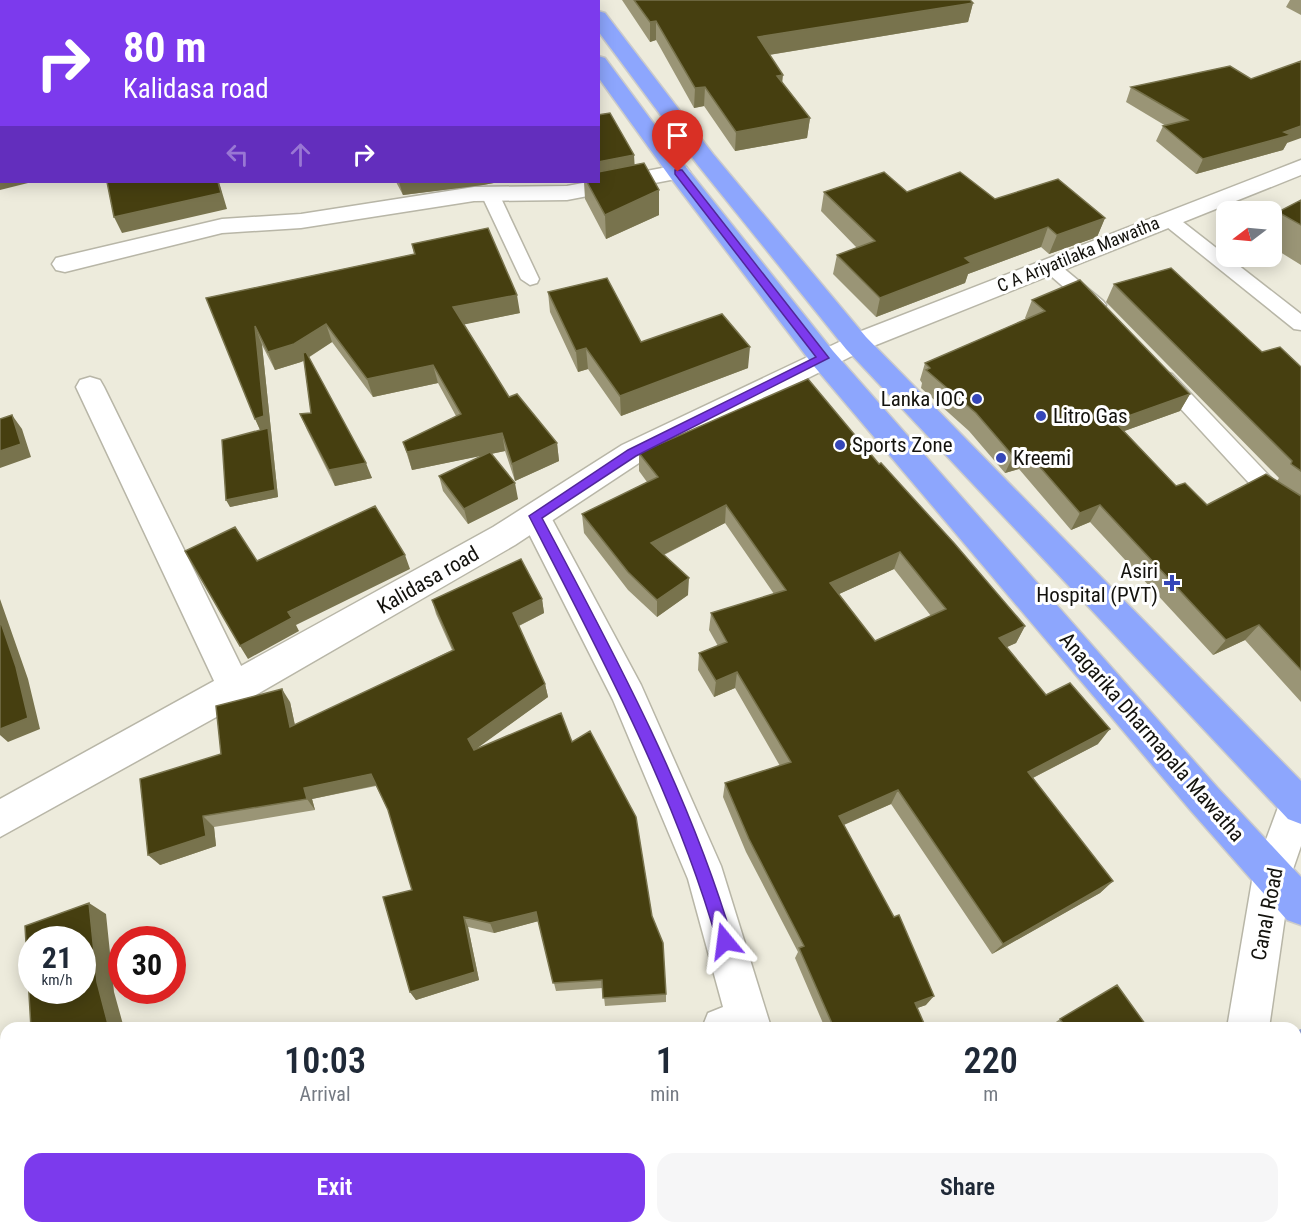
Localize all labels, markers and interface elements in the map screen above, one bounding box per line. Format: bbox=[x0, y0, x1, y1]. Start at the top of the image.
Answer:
text: 80 m bbox=[123, 23, 206, 72]
icon: right bbox=[24, 24, 102, 102]
text: Kalidasa road bbox=[123, 73, 269, 105]
pin bbox=[652, 110, 703, 172]
icon: arrive bbox=[661, 119, 694, 152]
icon: left bbox=[221, 138, 254, 171]
icon: ahead bbox=[284, 138, 317, 171]
icon: right bbox=[347, 138, 380, 171]
north arrow bbox=[1216, 201, 1282, 267]
map controls bbox=[1216, 201, 1282, 267]
street label: C A Ariyatilaka Mawatha bbox=[994, 212, 1162, 296]
place label: Lanka IOC bbox=[881, 387, 965, 411]
marker: Lanka IOC bbox=[970, 392, 984, 406]
place label: Litro Gas bbox=[1053, 404, 1128, 428]
marker: Litro Gas bbox=[1034, 409, 1048, 423]
place label: Sports Zone bbox=[852, 433, 953, 457]
marker: Sports Zone bbox=[833, 438, 847, 452]
place label: Kreemi bbox=[1013, 446, 1071, 470]
marker: Kreemi bbox=[994, 451, 1008, 465]
street label: Kalidasa road bbox=[373, 541, 483, 619]
place label: Asiri Hospital (PVT) bbox=[1036, 559, 1158, 607]
marker: Asiri Hospital (PVT) bbox=[1163, 574, 1181, 592]
street label: Anagarika Dharmapala Mawatha bbox=[1055, 628, 1249, 846]
street label: Canal Road bbox=[1246, 866, 1288, 962]
position arrow bbox=[693, 909, 757, 973]
speed limit sign: 30 bbox=[108, 926, 186, 1004]
text: 21 bbox=[42, 940, 72, 975]
text: km/h bbox=[42, 971, 72, 989]
text: 10:03 bbox=[284, 1040, 366, 1082]
text: 1 bbox=[656, 1040, 674, 1082]
text: 220 bbox=[964, 1040, 1018, 1082]
text: Arrival bbox=[300, 1082, 351, 1106]
text: min bbox=[650, 1082, 679, 1106]
text: m bbox=[983, 1082, 998, 1106]
button: Exit bbox=[24, 1153, 645, 1222]
button: Share bbox=[657, 1153, 1278, 1222]

